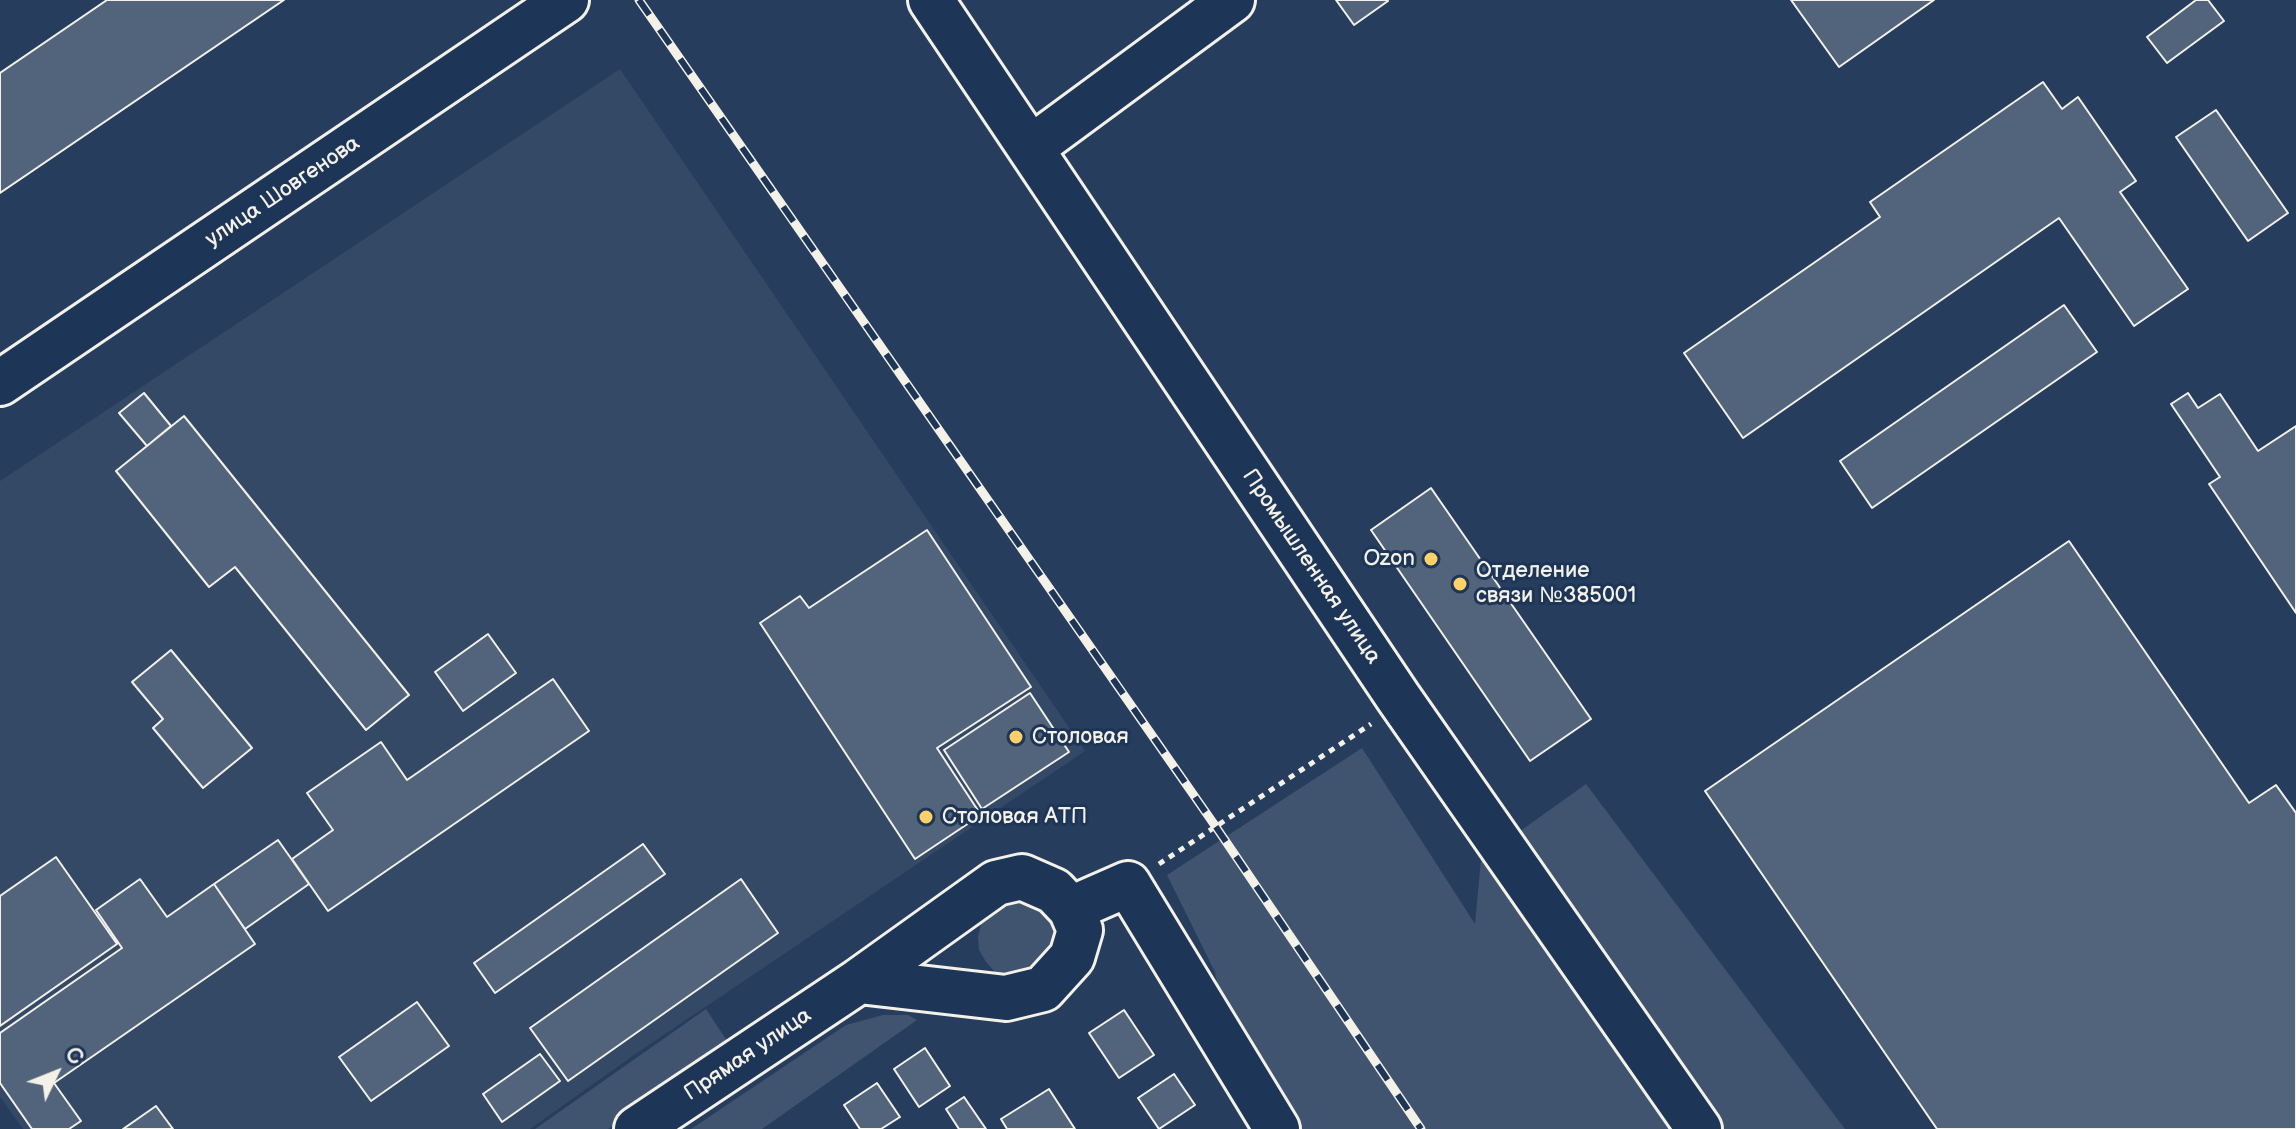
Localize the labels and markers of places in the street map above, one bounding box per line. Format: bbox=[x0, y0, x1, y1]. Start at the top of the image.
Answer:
place label: Ozon bbox=[1363, 546, 1415, 572]
marker: Ozon bbox=[1422, 550, 1440, 568]
place label: Отделение связи №385001 bbox=[1476, 558, 1636, 610]
marker: Отделение связи №385001 bbox=[1451, 575, 1469, 593]
place label: Столовая bbox=[1032, 724, 1129, 750]
marker: Столовая bbox=[1007, 728, 1025, 746]
place label: Столовая АТП bbox=[942, 804, 1087, 830]
marker: Столовая АТП bbox=[917, 808, 935, 826]

